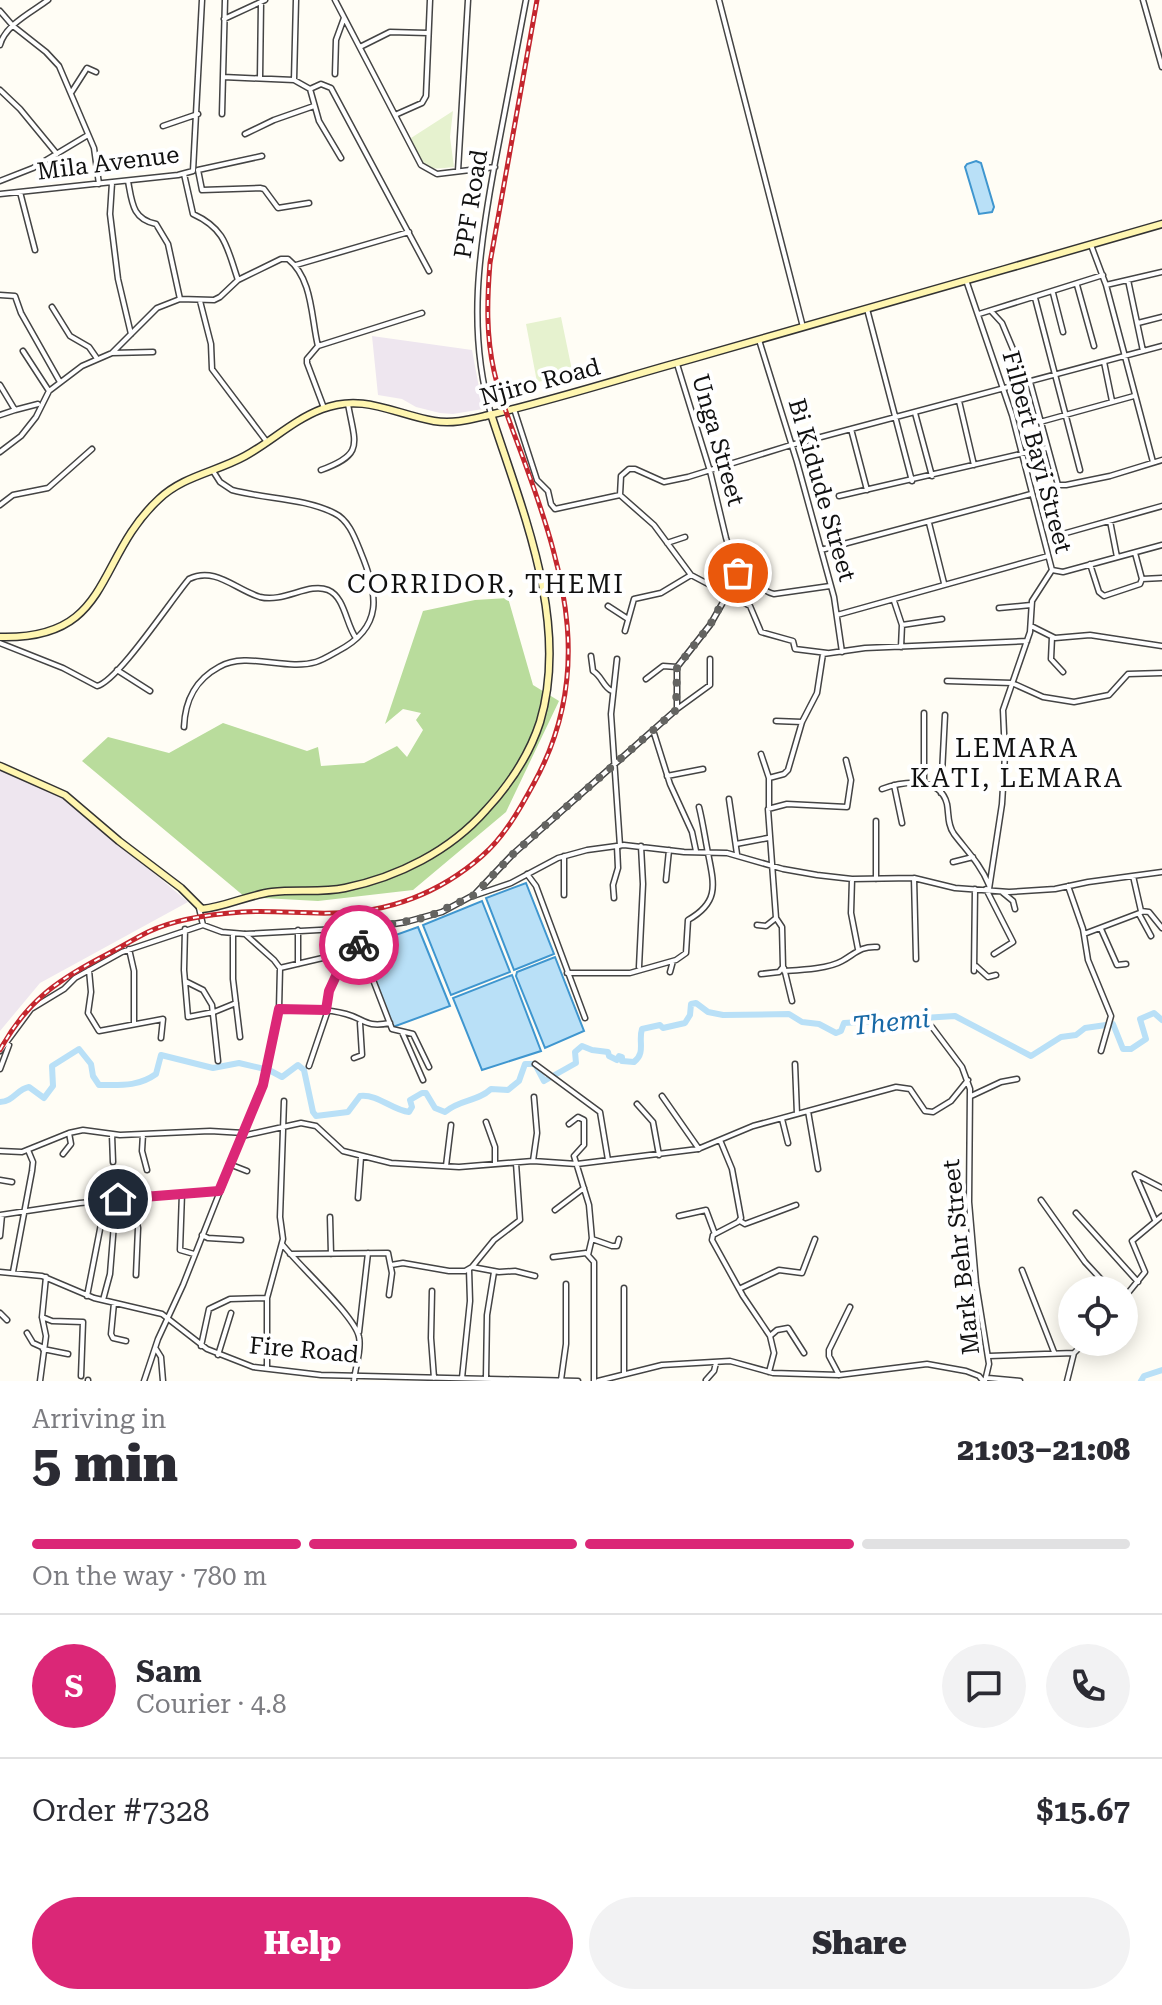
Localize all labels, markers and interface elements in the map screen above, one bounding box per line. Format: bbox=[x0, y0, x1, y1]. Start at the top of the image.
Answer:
street label: Mila Avenue bbox=[35, 140, 181, 186]
street label: PPF Road bbox=[449, 148, 493, 260]
street label: Filbert Bayi Street bbox=[996, 348, 1078, 556]
street label: Njiro Road bbox=[477, 353, 603, 411]
street label: Unga Street bbox=[686, 371, 750, 509]
street label: Bi Kidude Street bbox=[783, 395, 861, 585]
pin bbox=[704, 539, 772, 607]
icon: bag bbox=[716, 551, 760, 595]
district label: CORRIDOR, THEMI bbox=[347, 569, 625, 599]
district label: LEMARA KATI, LEMARA bbox=[910, 733, 1124, 793]
courier bbox=[319, 905, 399, 985]
icon: bike bbox=[337, 923, 381, 967]
water label: Themi bbox=[851, 1003, 931, 1041]
street label: Mark Behr Street bbox=[937, 1158, 985, 1356]
pin bbox=[84, 1165, 152, 1233]
icon: home bbox=[96, 1177, 140, 1221]
map controls bbox=[1058, 1276, 1138, 1356]
button: locate bbox=[1058, 1276, 1138, 1356]
street label: Fire Road bbox=[248, 1331, 360, 1369]
text: Arriving in bbox=[32, 1404, 166, 1434]
text: 21:03–21:08 bbox=[957, 1432, 1130, 1467]
text: 5 min bbox=[32, 1433, 178, 1494]
text: On the way · 780 m bbox=[32, 1561, 267, 1591]
button: chat bbox=[942, 1644, 1026, 1728]
button: phone bbox=[1046, 1644, 1130, 1728]
text: Sam bbox=[136, 1654, 202, 1689]
text: S bbox=[65, 1669, 83, 1704]
text: Courier · 4.8 bbox=[136, 1689, 286, 1719]
text: Order #7328 bbox=[32, 1793, 210, 1828]
text: $15.67 bbox=[1037, 1793, 1130, 1828]
button: Help bbox=[32, 1897, 573, 1989]
button: Share bbox=[589, 1897, 1130, 1989]

